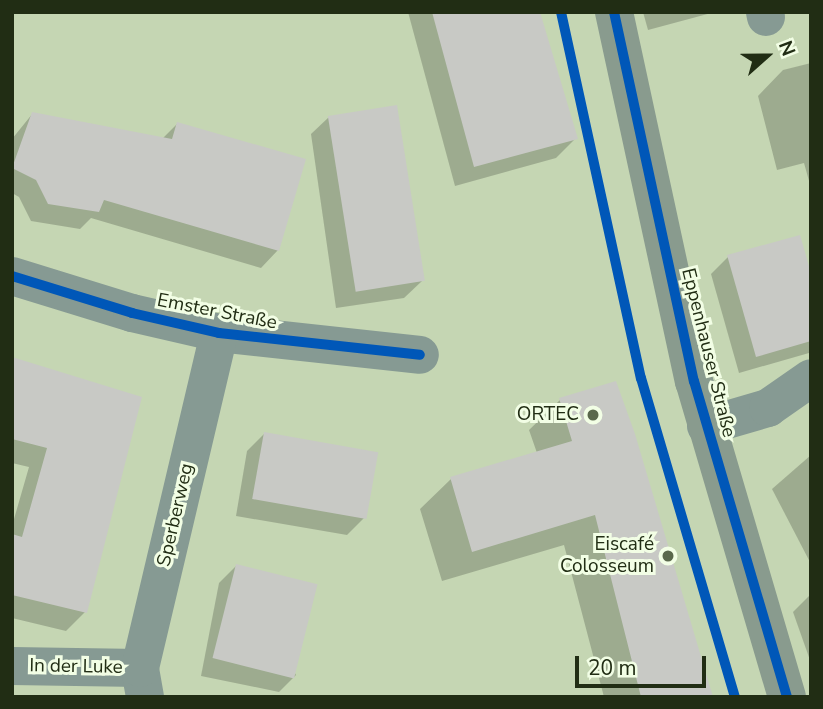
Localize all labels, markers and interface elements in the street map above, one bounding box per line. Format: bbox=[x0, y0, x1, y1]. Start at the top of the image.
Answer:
north arrow bbox=[732, 21, 802, 91]
text: N bbox=[772, 37, 801, 60]
street label: Eppenhauser Straße bbox=[676, 266, 740, 440]
street label: Emster Straße bbox=[155, 289, 279, 335]
place label: ORTEC bbox=[517, 404, 579, 426]
marker: ORTEC bbox=[585, 407, 601, 423]
street label: Sperberweg bbox=[153, 461, 199, 569]
place label: Eiscafé Colosseum bbox=[560, 534, 654, 578]
marker: Eiscafé Colosseum bbox=[660, 548, 676, 564]
scale bar bbox=[578, 642, 709, 686]
text: 20 m bbox=[588, 654, 637, 682]
street label: In der Luke bbox=[29, 655, 123, 679]

